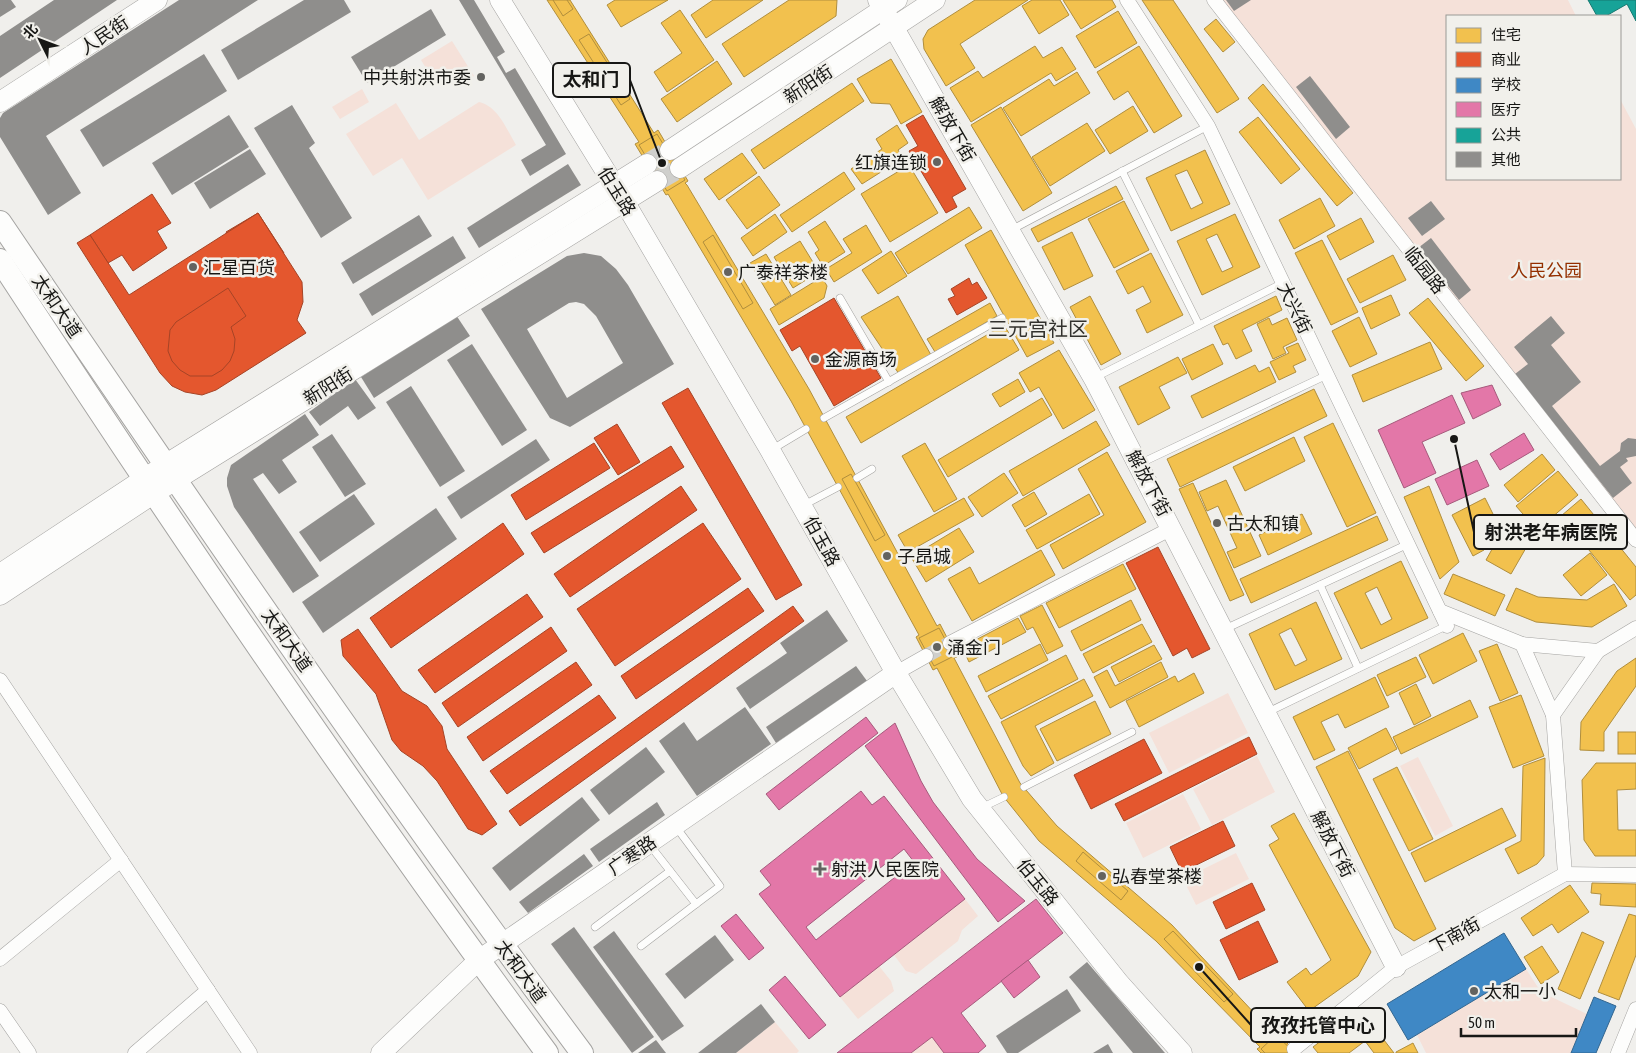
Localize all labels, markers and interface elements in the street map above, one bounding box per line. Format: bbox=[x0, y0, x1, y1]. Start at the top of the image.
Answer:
street label: 人民街 bbox=[76, 11, 132, 59]
north arrow bbox=[15, 15, 65, 65]
legend bbox=[1446, 15, 1621, 180]
text: 北 bbox=[20, 21, 41, 42]
text: 住宅 bbox=[1491, 26, 1521, 43]
text: 商业 bbox=[1491, 51, 1521, 68]
street label: 新阳街 bbox=[780, 60, 836, 108]
callout: 太和门 bbox=[553, 63, 630, 97]
place label: 中共射洪市委 bbox=[363, 67, 471, 88]
text: 太和门 bbox=[562, 68, 620, 90]
marker: 中共射洪市委 bbox=[475, 71, 487, 83]
text: 学校 bbox=[1491, 76, 1521, 93]
street label: 解放下街 bbox=[926, 93, 980, 165]
text: 医疗 bbox=[1491, 101, 1521, 118]
text: 公共 bbox=[1491, 126, 1521, 143]
text: 其他 bbox=[1491, 151, 1521, 168]
place label: 红旗连锁 bbox=[855, 152, 927, 173]
marker: 红旗连锁 bbox=[931, 156, 943, 168]
street label: 伯玉路 bbox=[594, 163, 640, 219]
street label: 临园路 bbox=[1400, 242, 1450, 298]
place label: 汇星百货 bbox=[203, 257, 275, 278]
park label: 人民公园 bbox=[1510, 260, 1582, 281]
marker: 汇星百货 bbox=[187, 261, 199, 273]
place label: 广泰祥茶楼 bbox=[738, 262, 828, 283]
marker: 广泰祥茶楼 bbox=[722, 266, 734, 278]
street label: 太和大道 bbox=[28, 270, 86, 342]
street label: 大兴街 bbox=[1274, 279, 1316, 337]
district label: 三元宫社区 bbox=[988, 317, 1088, 340]
place label: 金源商场 bbox=[825, 349, 897, 370]
marker: 金源商场 bbox=[809, 353, 821, 365]
street label: 新阳街 bbox=[300, 363, 356, 409]
street label: 解放下街 bbox=[1123, 446, 1175, 520]
street label: 伯玉路 bbox=[800, 512, 844, 570]
place label: 古太和镇 bbox=[1227, 513, 1299, 534]
callout: 射洪老年病医院 bbox=[1474, 515, 1627, 549]
marker: 古太和镇 bbox=[1211, 517, 1223, 529]
text: 射洪老年病医院 bbox=[1484, 521, 1618, 543]
place label: 子昂城 bbox=[897, 546, 951, 567]
marker: 子昂城 bbox=[881, 550, 893, 562]
street label: 太和大道 bbox=[258, 604, 316, 676]
place label: 涌金门 bbox=[947, 637, 1001, 658]
marker: 涌金门 bbox=[931, 641, 943, 653]
street label: 解放下街 bbox=[1307, 807, 1359, 881]
street label: 广寒路 bbox=[604, 831, 660, 879]
street label: 伯玉路 bbox=[1013, 854, 1063, 910]
place label: 射洪人民医院 bbox=[831, 859, 939, 880]
marker: 射洪人民医院 bbox=[813, 862, 827, 876]
place label: 弘春堂茶楼 bbox=[1112, 866, 1202, 887]
marker: 弘春堂茶楼 bbox=[1096, 870, 1108, 882]
street label: 下南街 bbox=[1426, 913, 1484, 957]
street label: 太和大道 bbox=[491, 936, 551, 1006]
place label: 太和一小 bbox=[1484, 981, 1556, 1002]
marker: 太和一小 bbox=[1468, 985, 1480, 997]
scale bar bbox=[1461, 1006, 1576, 1038]
callout: 孜孜托管中心 bbox=[1251, 1008, 1385, 1042]
text: 孜孜托管中心 bbox=[1261, 1014, 1375, 1036]
text: 50 m bbox=[1468, 1014, 1495, 1031]

